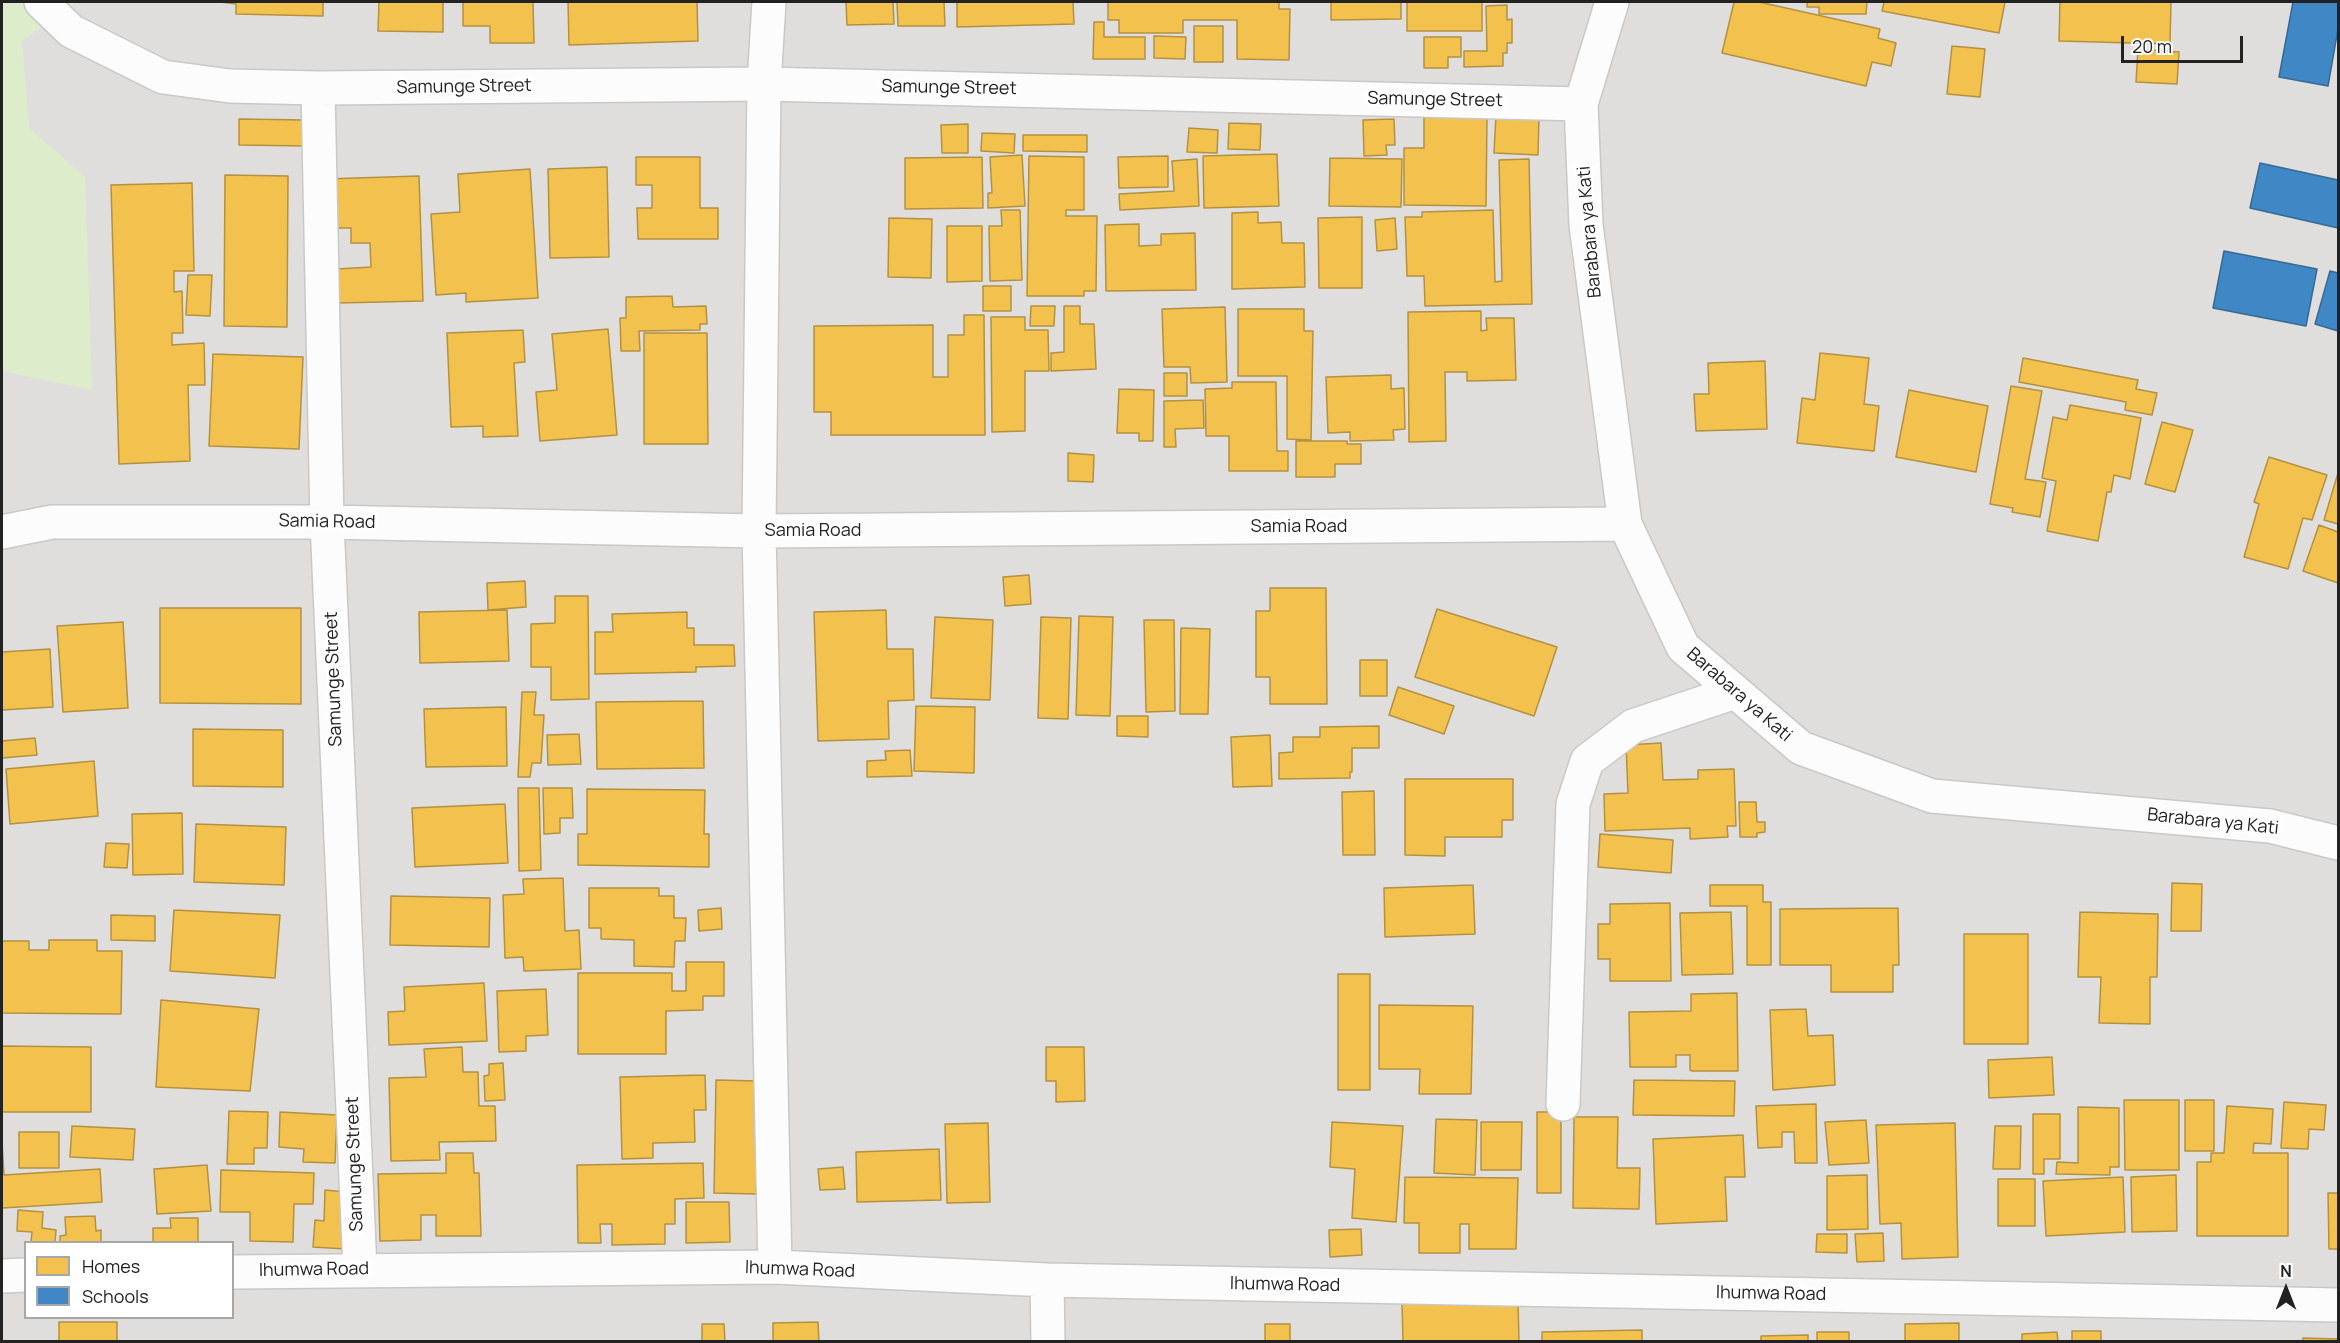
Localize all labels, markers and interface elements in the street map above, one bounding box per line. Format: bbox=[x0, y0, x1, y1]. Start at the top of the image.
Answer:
scale bar bbox=[2124, 24, 2246, 62]
text: 20 m bbox=[2132, 34, 2172, 58]
street label: Samunge Street bbox=[396, 75, 532, 99]
street label: Samunge Street bbox=[881, 76, 1017, 100]
street label: Samunge Street bbox=[1367, 88, 1503, 112]
street label: Barabara ya Kati bbox=[1573, 165, 1607, 299]
street label: Samia Road bbox=[278, 510, 376, 534]
street label: Samia Road bbox=[1251, 516, 1347, 538]
street label: Samia Road bbox=[765, 520, 861, 542]
street label: Samunge Street bbox=[321, 611, 347, 747]
street label: Barabara ya Kati bbox=[1682, 643, 1796, 747]
street label: Barabara ya Kati bbox=[2146, 804, 2280, 840]
street label: Samunge Street bbox=[342, 1096, 368, 1232]
legend bbox=[24, 1241, 234, 1319]
text: Homes bbox=[82, 1254, 140, 1278]
street label: Ihumwa Road bbox=[744, 1257, 856, 1283]
street label: Ihumwa Road bbox=[259, 1258, 369, 1282]
north arrow bbox=[2256, 1259, 2316, 1319]
text: N bbox=[2280, 1260, 2292, 1282]
street label: Ihumwa Road bbox=[1230, 1273, 1340, 1297]
street label: Ihumwa Road bbox=[1716, 1282, 1826, 1306]
text: Schools bbox=[82, 1284, 149, 1308]

